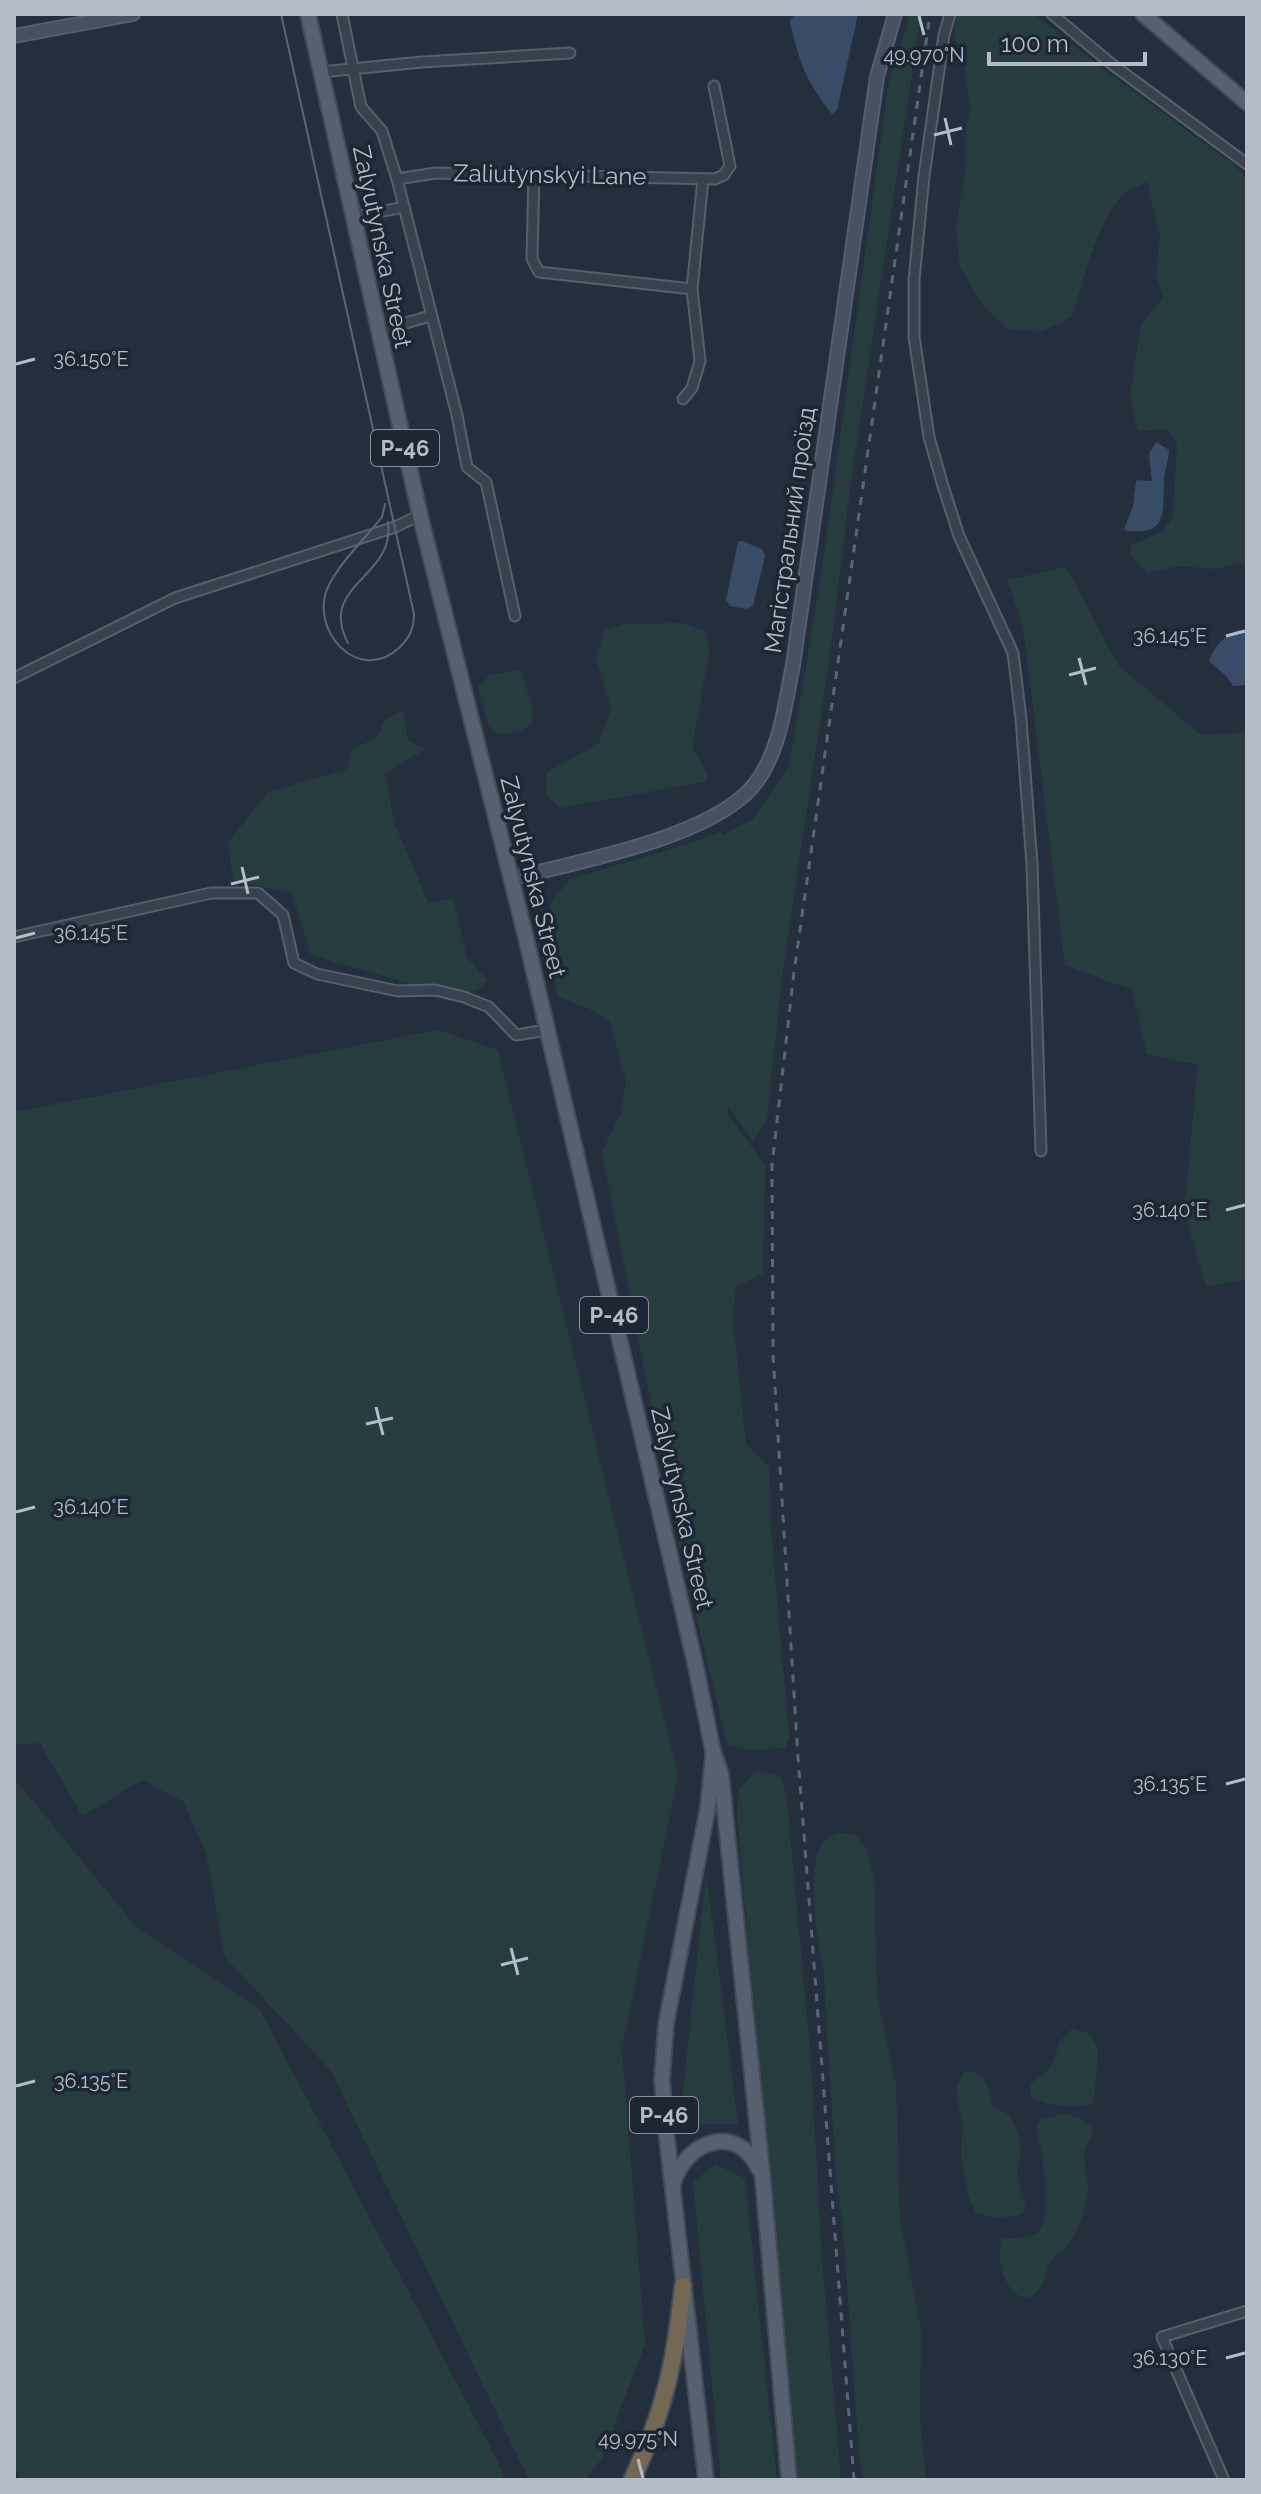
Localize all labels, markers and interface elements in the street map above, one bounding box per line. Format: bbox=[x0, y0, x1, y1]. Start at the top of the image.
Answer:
scale bar bbox=[989, 16, 1145, 66]
text: 100 m bbox=[1001, 29, 1069, 58]
text: 49.970°N bbox=[883, 43, 965, 67]
street label: Zalyutynska Street bbox=[347, 143, 418, 351]
street label: Zaliutynskyi Lane bbox=[453, 158, 647, 191]
text: 36.150°E bbox=[53, 347, 129, 371]
street label: Магістральний проїзд bbox=[758, 405, 821, 655]
road number: Р-46 bbox=[371, 430, 439, 466]
text: 36.145°E bbox=[1133, 624, 1207, 648]
street label: Zalyutynska Street bbox=[494, 773, 573, 981]
text: 36.145°E bbox=[54, 921, 128, 945]
text: 36.140°E bbox=[1132, 1198, 1208, 1222]
road number: Р-46 bbox=[580, 1297, 648, 1333]
street label: Zalyutynska Street bbox=[645, 1404, 720, 1612]
text: 36.140°E bbox=[53, 1495, 129, 1519]
text: 36.135°E bbox=[1133, 1772, 1207, 1796]
text: 36.135°E bbox=[54, 2069, 128, 2093]
road number: Р-46 bbox=[630, 2097, 698, 2133]
text: 36.130°E bbox=[1132, 2346, 1208, 2370]
text: 49.975°N bbox=[598, 2427, 678, 2451]

